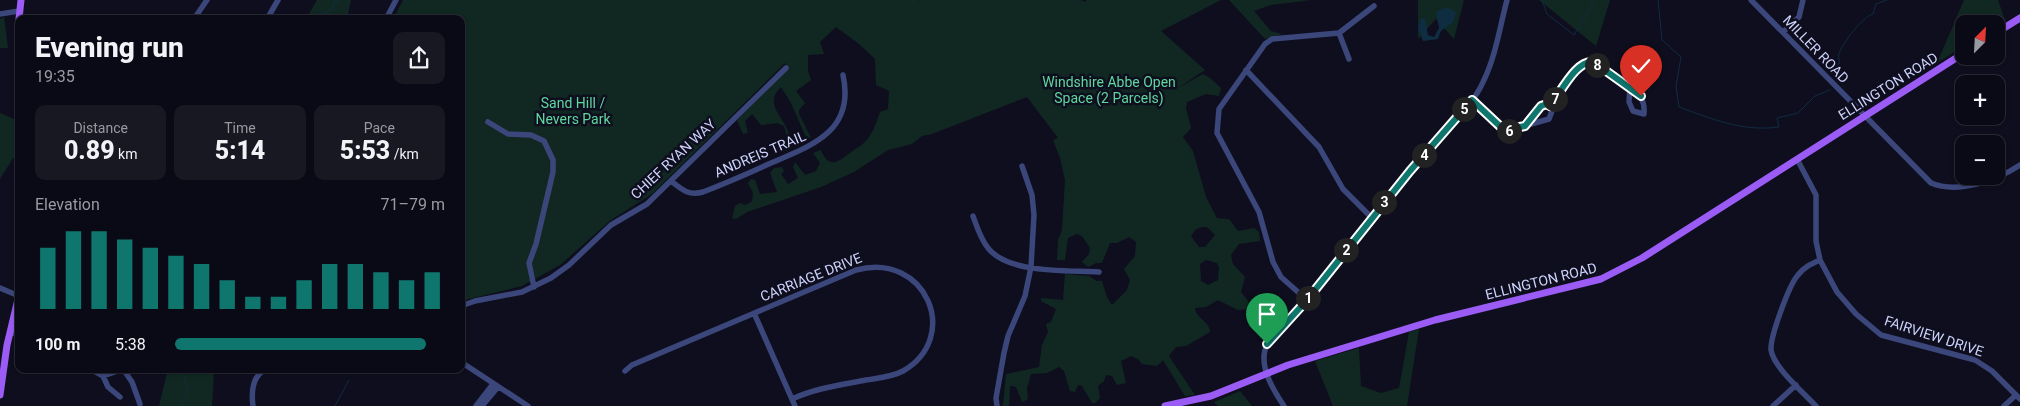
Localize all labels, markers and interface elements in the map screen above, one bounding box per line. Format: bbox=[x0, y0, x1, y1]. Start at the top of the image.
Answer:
street label: MILLER ROAD bbox=[1780, 12, 1852, 86]
north arrow bbox=[1955, 15, 2005, 65]
map controls bbox=[1955, 15, 2005, 185]
text: Evening run bbox=[35, 31, 184, 64]
button: share bbox=[393, 32, 445, 84]
pin bbox=[1620, 45, 1662, 96]
street label: ELLINGTON ROAD bbox=[1835, 49, 1941, 123]
pin: 8 bbox=[1584, 52, 1610, 78]
icon: check bbox=[1627, 52, 1655, 80]
text: 8 bbox=[1593, 57, 1602, 73]
text: 19:35 bbox=[35, 67, 75, 86]
park label: Windshire Abbe Open Space (2 Parcels) bbox=[1042, 74, 1176, 107]
button: + bbox=[1955, 75, 2005, 125]
pin: 7 bbox=[1542, 86, 1568, 112]
text: 7 bbox=[1551, 91, 1560, 107]
park label: Sand Hill / Nevers Park bbox=[535, 95, 611, 127]
pin: 5 bbox=[1452, 96, 1476, 122]
text: 5 bbox=[1460, 101, 1469, 117]
street label: CHIEF RYAN WAY bbox=[627, 115, 719, 202]
pin: 6 bbox=[1496, 118, 1522, 144]
text: Distance bbox=[73, 120, 128, 136]
text: Time bbox=[224, 120, 256, 136]
text: Pace bbox=[364, 120, 395, 136]
text: 6 bbox=[1505, 123, 1514, 139]
street label: ANDREIS TRAIL bbox=[712, 127, 809, 180]
button: − bbox=[1955, 135, 2005, 185]
text: 0.89 bbox=[64, 136, 115, 165]
text: 5:14 bbox=[215, 136, 265, 165]
text: 5:53 bbox=[340, 136, 390, 165]
pin: 4 bbox=[1412, 142, 1436, 168]
text: km bbox=[115, 146, 137, 162]
text: /km bbox=[390, 146, 419, 162]
text: 4 bbox=[1420, 147, 1429, 163]
pin: 3 bbox=[1372, 190, 1396, 214]
text: 3 bbox=[1380, 194, 1389, 210]
text: Elevation bbox=[35, 195, 100, 214]
text: 71–79 m bbox=[381, 195, 445, 214]
pin: 2 bbox=[1334, 238, 1358, 262]
text: 2 bbox=[1342, 242, 1351, 258]
street label: CARRIAGE DRIVE bbox=[758, 249, 864, 305]
street label: ELLINGTON ROAD bbox=[1484, 259, 1598, 303]
pin: 1 bbox=[1296, 286, 1320, 310]
text: 1 bbox=[1304, 290, 1313, 306]
pin bbox=[1246, 293, 1288, 344]
icon: arrive bbox=[1253, 300, 1281, 328]
street label: FAIRVIEW DRIVE bbox=[1883, 312, 1986, 360]
text: 100 m bbox=[35, 335, 80, 354]
text: 5:38 bbox=[115, 335, 146, 354]

